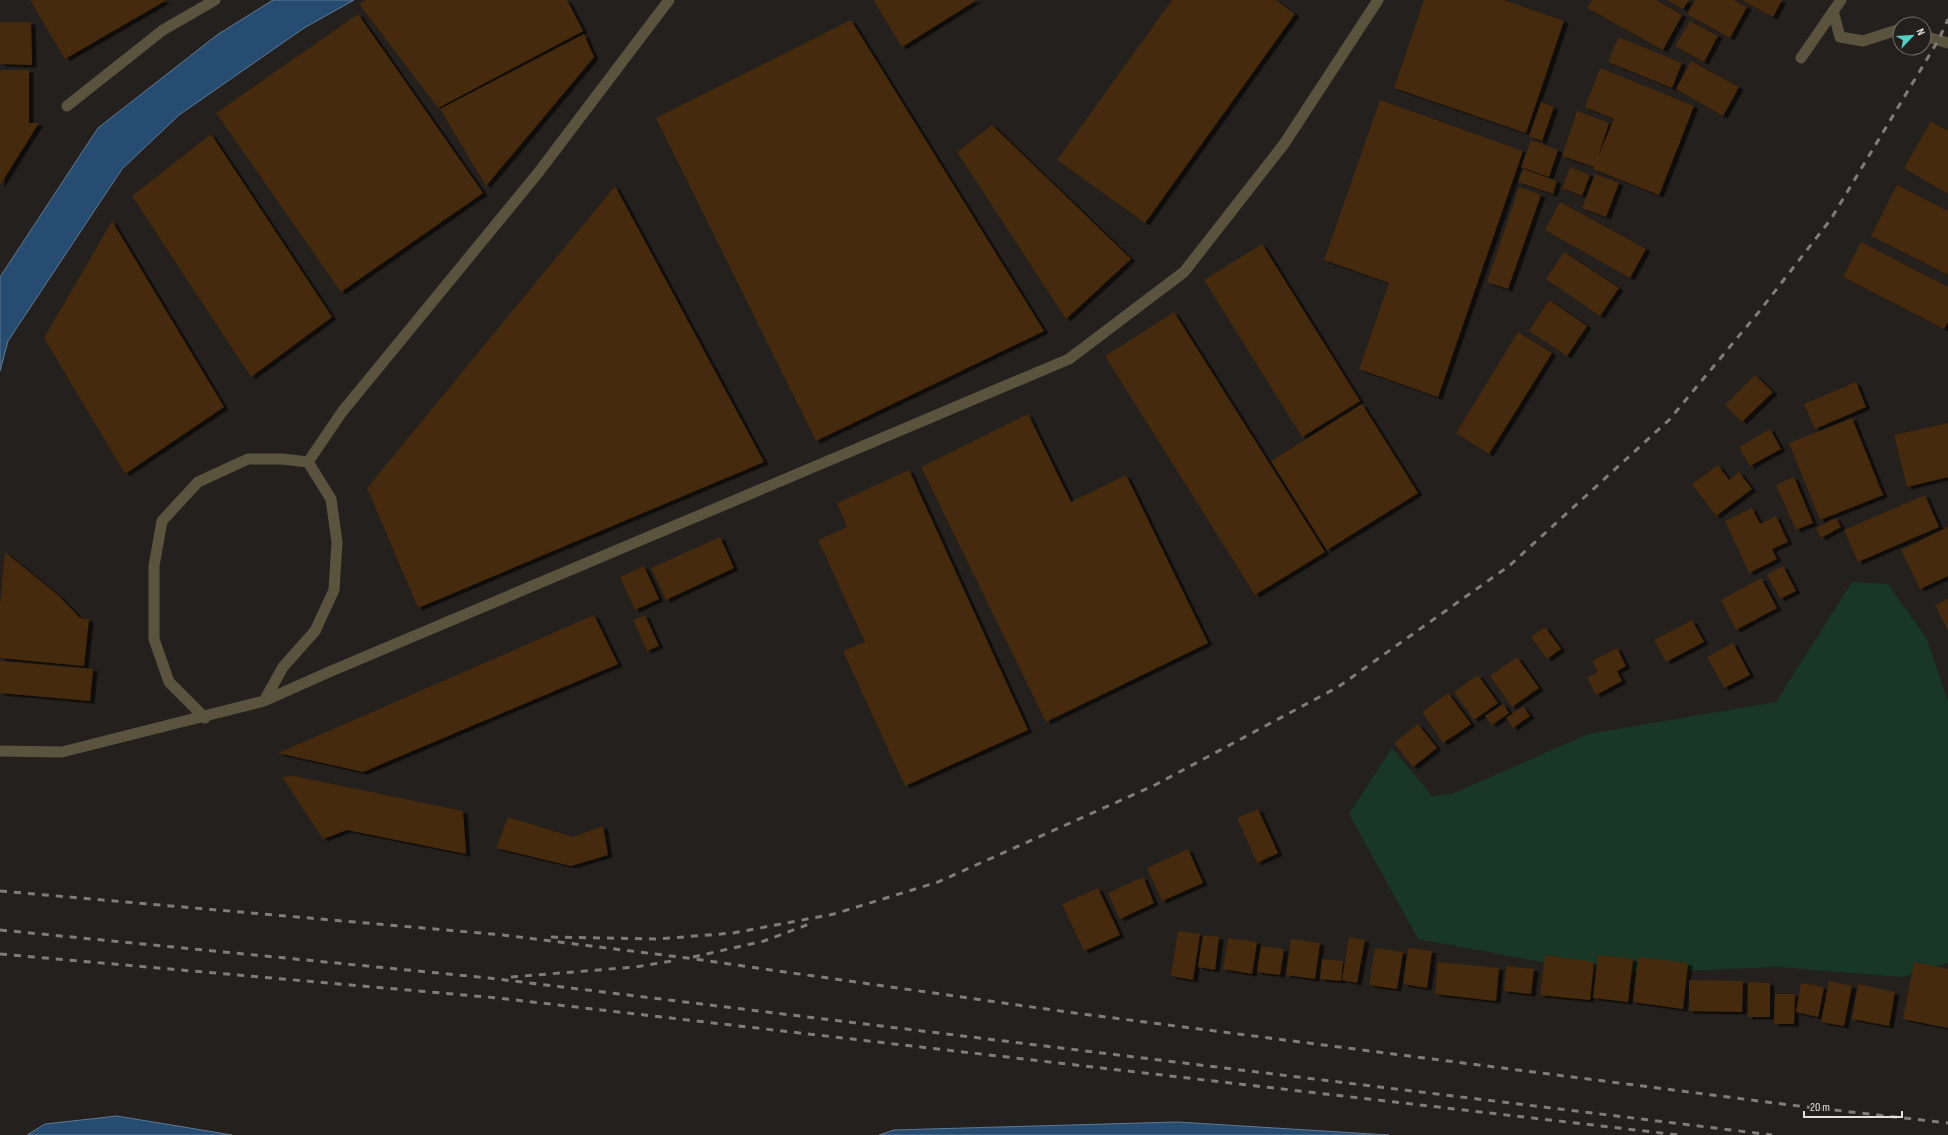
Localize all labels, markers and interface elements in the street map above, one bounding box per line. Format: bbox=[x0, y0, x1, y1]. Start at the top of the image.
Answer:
north arrow bbox=[1892, 16, 1932, 56]
text: N bbox=[1913, 27, 1928, 38]
scale bar bbox=[1804, 1093, 1902, 1119]
text: 20 m bbox=[1810, 1100, 1830, 1115]

